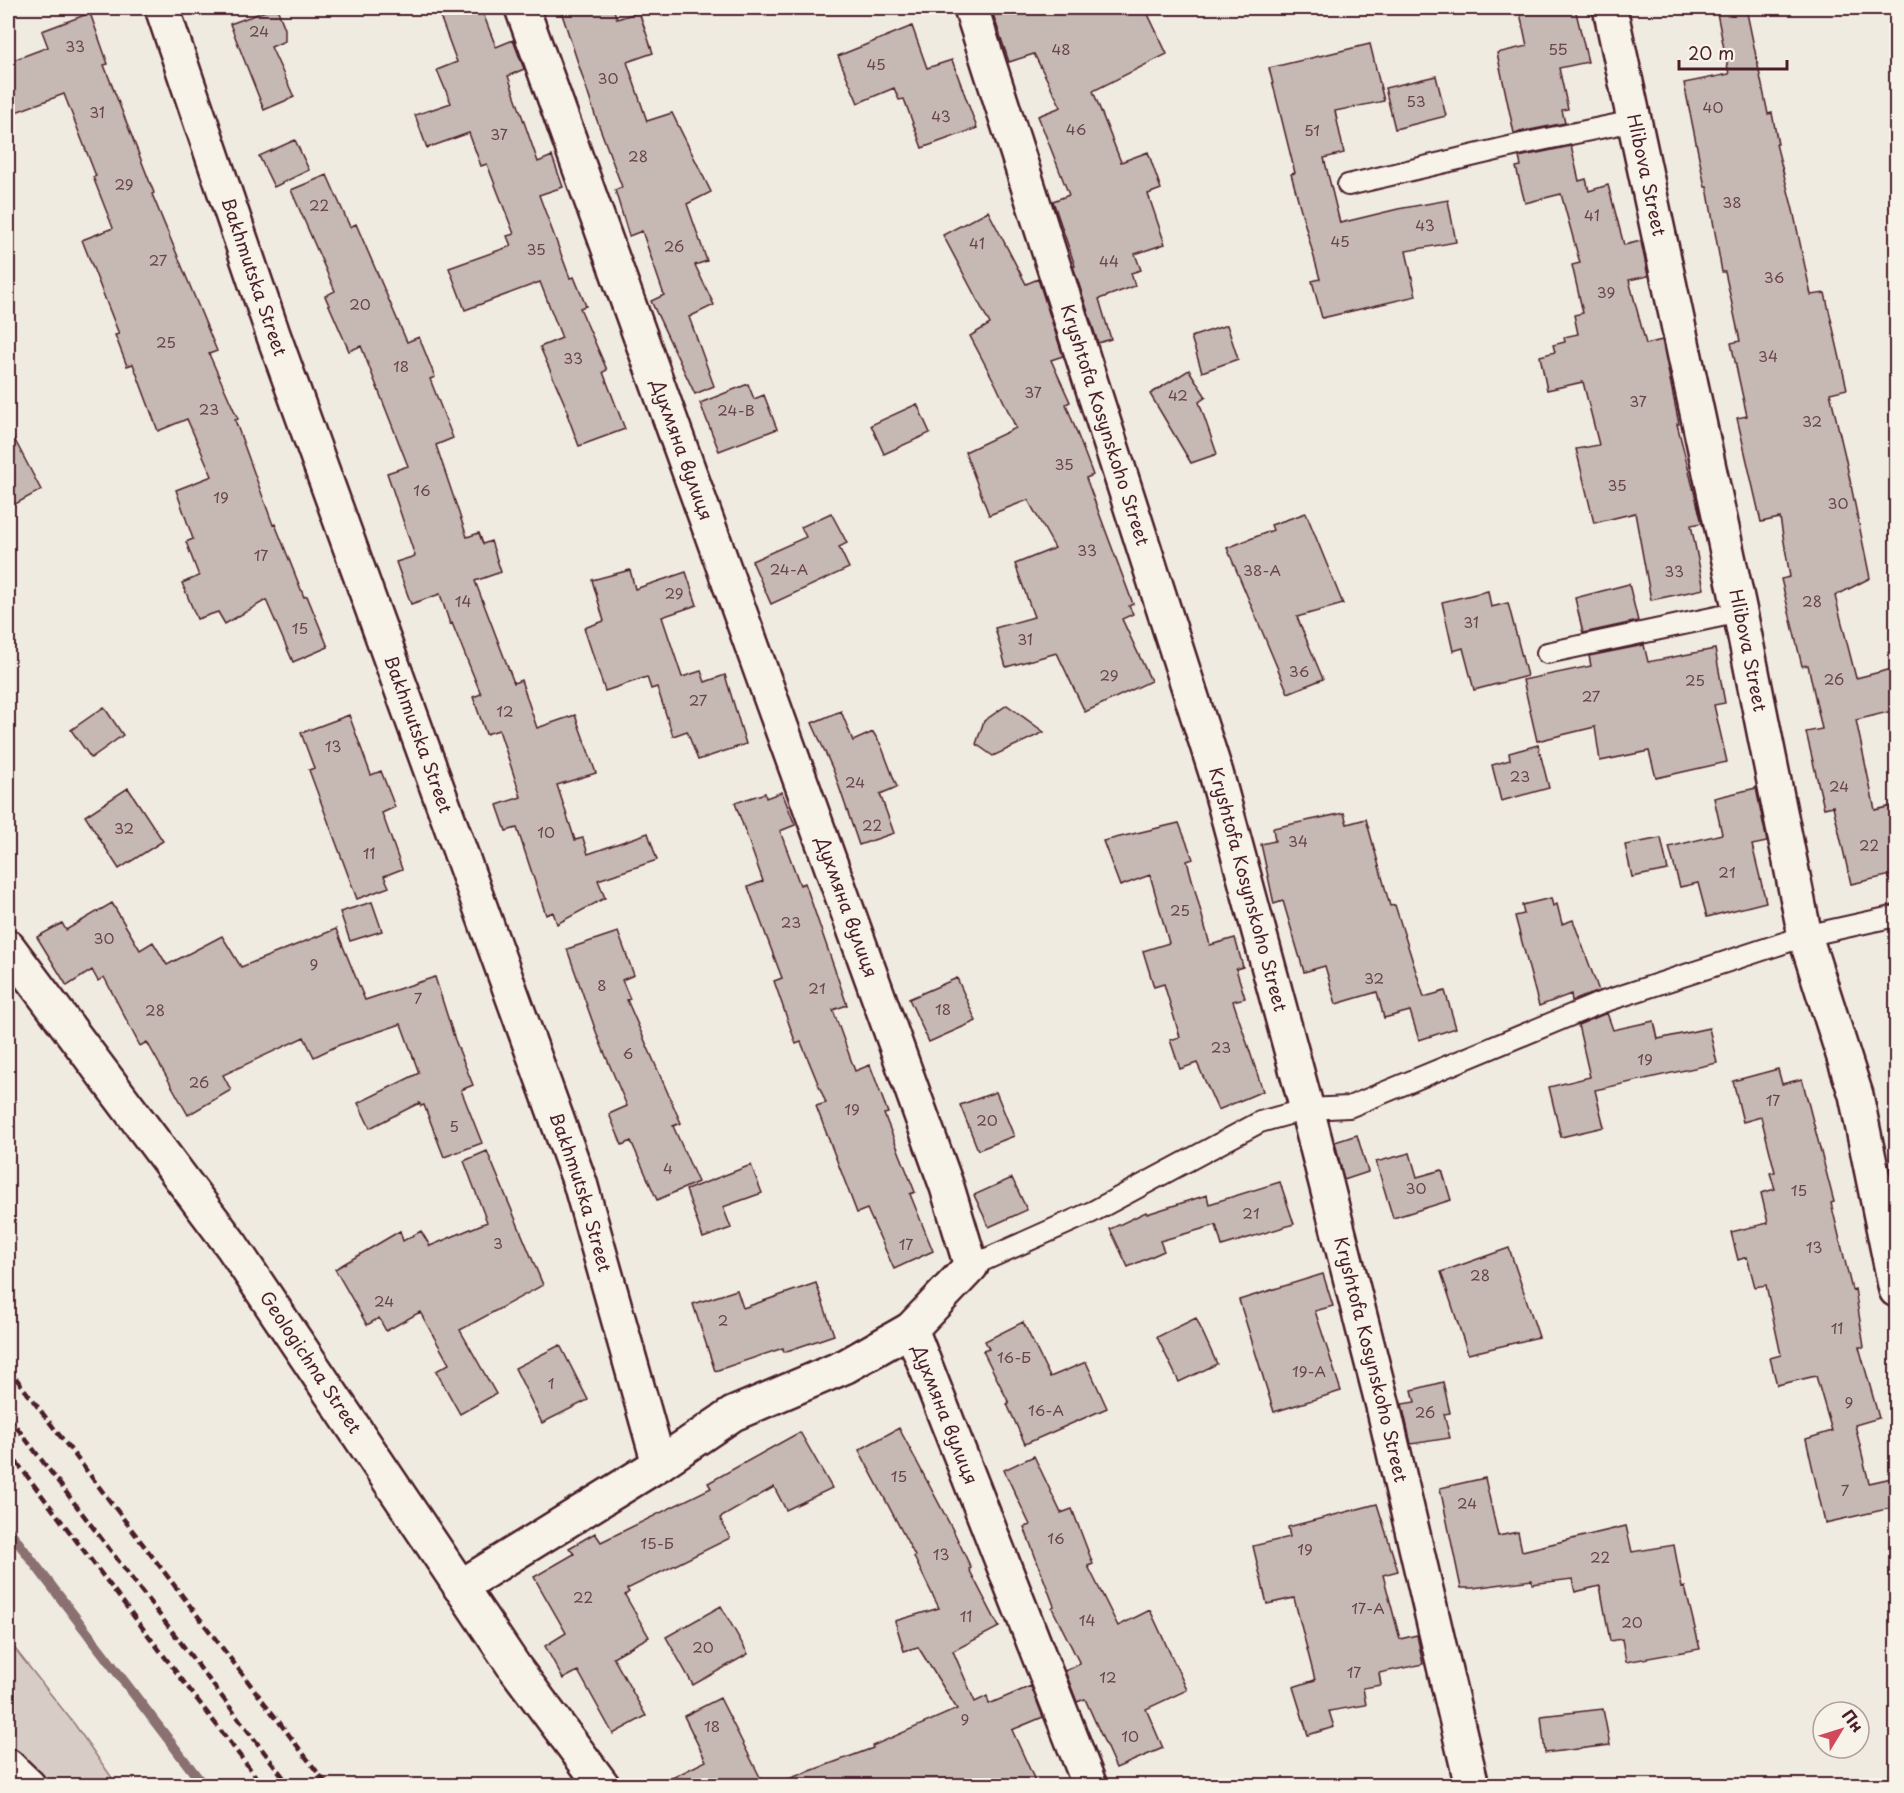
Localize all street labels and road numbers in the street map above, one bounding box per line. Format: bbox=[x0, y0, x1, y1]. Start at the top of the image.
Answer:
street label: Hlibova Street bbox=[1621, 111, 1674, 239]
street label: Bakhmutska Street bbox=[215, 193, 295, 360]
street label: Kryshtofa Kosynskoho Street bbox=[1055, 300, 1157, 549]
street label: Духмяна вулиця bbox=[645, 375, 721, 524]
street label: Hlibova Street bbox=[1723, 586, 1775, 714]
street label: Bakhmutska Street bbox=[378, 651, 460, 817]
street label: Kryshtofa Kosynskoho Street bbox=[1203, 764, 1295, 1014]
street label: Духмяна вулиця bbox=[809, 832, 885, 981]
street label: Bakhmutska Street bbox=[543, 1108, 619, 1275]
street label: Kryshtofa Kosynskoho Street bbox=[1328, 1234, 1415, 1485]
street label: Geologichna Street bbox=[254, 1285, 369, 1438]
street label: Духмяна вулиця bbox=[906, 1340, 986, 1488]

